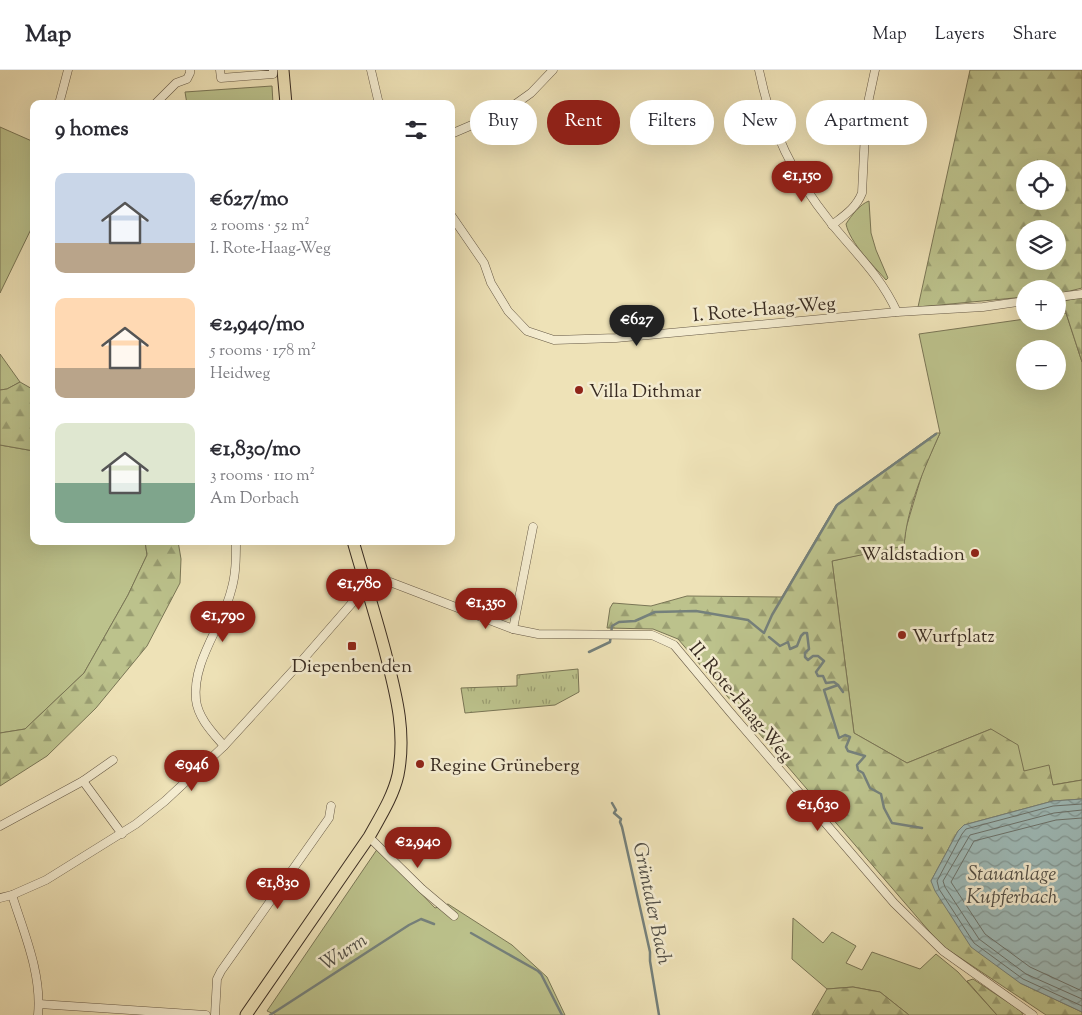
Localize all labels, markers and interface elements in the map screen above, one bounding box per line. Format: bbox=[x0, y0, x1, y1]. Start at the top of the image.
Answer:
text: Map bbox=[25, 18, 71, 52]
text: Map bbox=[872, 22, 907, 48]
text: Layers bbox=[935, 22, 985, 48]
text: Share bbox=[1013, 22, 1057, 48]
chip: Buy bbox=[470, 100, 537, 145]
chip: Rent bbox=[547, 100, 620, 145]
chip: Filters bbox=[630, 100, 714, 145]
chip: New bbox=[724, 100, 796, 145]
chip: Apartment bbox=[806, 100, 927, 145]
text: 9 homes bbox=[55, 115, 128, 145]
icon: filters bbox=[402, 116, 430, 144]
pin: €1,150 bbox=[761, 160, 843, 203]
map controls bbox=[1016, 160, 1066, 390]
button: locate bbox=[1016, 160, 1066, 210]
text: €1,150 bbox=[783, 165, 821, 188]
text: €627/mo bbox=[210, 185, 289, 215]
icon: home bbox=[95, 193, 155, 253]
text: 2 rooms · 52 m² bbox=[210, 215, 310, 238]
button: layers bbox=[1016, 220, 1066, 270]
text: I. Rote-Haag-Weg bbox=[210, 238, 331, 261]
button: + bbox=[1016, 280, 1066, 330]
street label: I. Rote-Haag-Weg bbox=[692, 291, 837, 330]
pin: €627 bbox=[607, 304, 667, 347]
text: €627 bbox=[620, 309, 654, 332]
text: €2,940/mo bbox=[210, 310, 305, 340]
icon: home bbox=[95, 318, 155, 378]
text: 5 rooms · 178 m² bbox=[210, 340, 316, 363]
button: − bbox=[1016, 340, 1066, 390]
text: Heidweg bbox=[210, 363, 270, 386]
place label: Villa Dithmar bbox=[589, 379, 701, 406]
marker: Villa Dithmar bbox=[573, 384, 585, 396]
text: €1,830/mo bbox=[210, 435, 301, 465]
icon: home bbox=[95, 443, 155, 503]
text: 3 rooms · 110 m² bbox=[210, 465, 315, 488]
text: Am Dorbach bbox=[210, 488, 299, 511]
place label: Waldstadion bbox=[860, 542, 965, 569]
marker: Waldstadion bbox=[969, 547, 981, 559]
pin: €1,780 bbox=[318, 568, 400, 611]
text: €1,780 bbox=[337, 573, 381, 596]
pin: €1,350 bbox=[445, 588, 527, 630]
text: €1,350 bbox=[466, 592, 506, 615]
pin: €1,790 bbox=[182, 600, 264, 643]
text: €1,790 bbox=[201, 605, 245, 628]
place label: Wurfplatz bbox=[912, 624, 995, 651]
marker: Wurfplatz bbox=[896, 629, 908, 641]
street label: II. Rote-Haag-Weg bbox=[682, 637, 798, 769]
marker: Diepenbenden bbox=[346, 640, 358, 652]
place label: Diepenbenden bbox=[292, 654, 412, 681]
pin: €946 bbox=[162, 750, 222, 792]
place label: Regine Grüneberg bbox=[430, 753, 580, 780]
text: €946 bbox=[175, 754, 209, 777]
marker: Regine Grüneberg bbox=[414, 758, 426, 770]
pin: €1,630 bbox=[777, 790, 859, 832]
text: €1,630 bbox=[797, 794, 839, 817]
pin: €2,940 bbox=[377, 826, 459, 869]
text: €2,940 bbox=[396, 831, 441, 854]
water label: Grüntaler Bach bbox=[623, 840, 678, 968]
water label: Stauanlage Kupferbach bbox=[966, 861, 1058, 913]
pin: €1,830 bbox=[237, 868, 319, 910]
text: €1,830 bbox=[257, 872, 299, 895]
water label: Wurm bbox=[315, 927, 374, 979]

